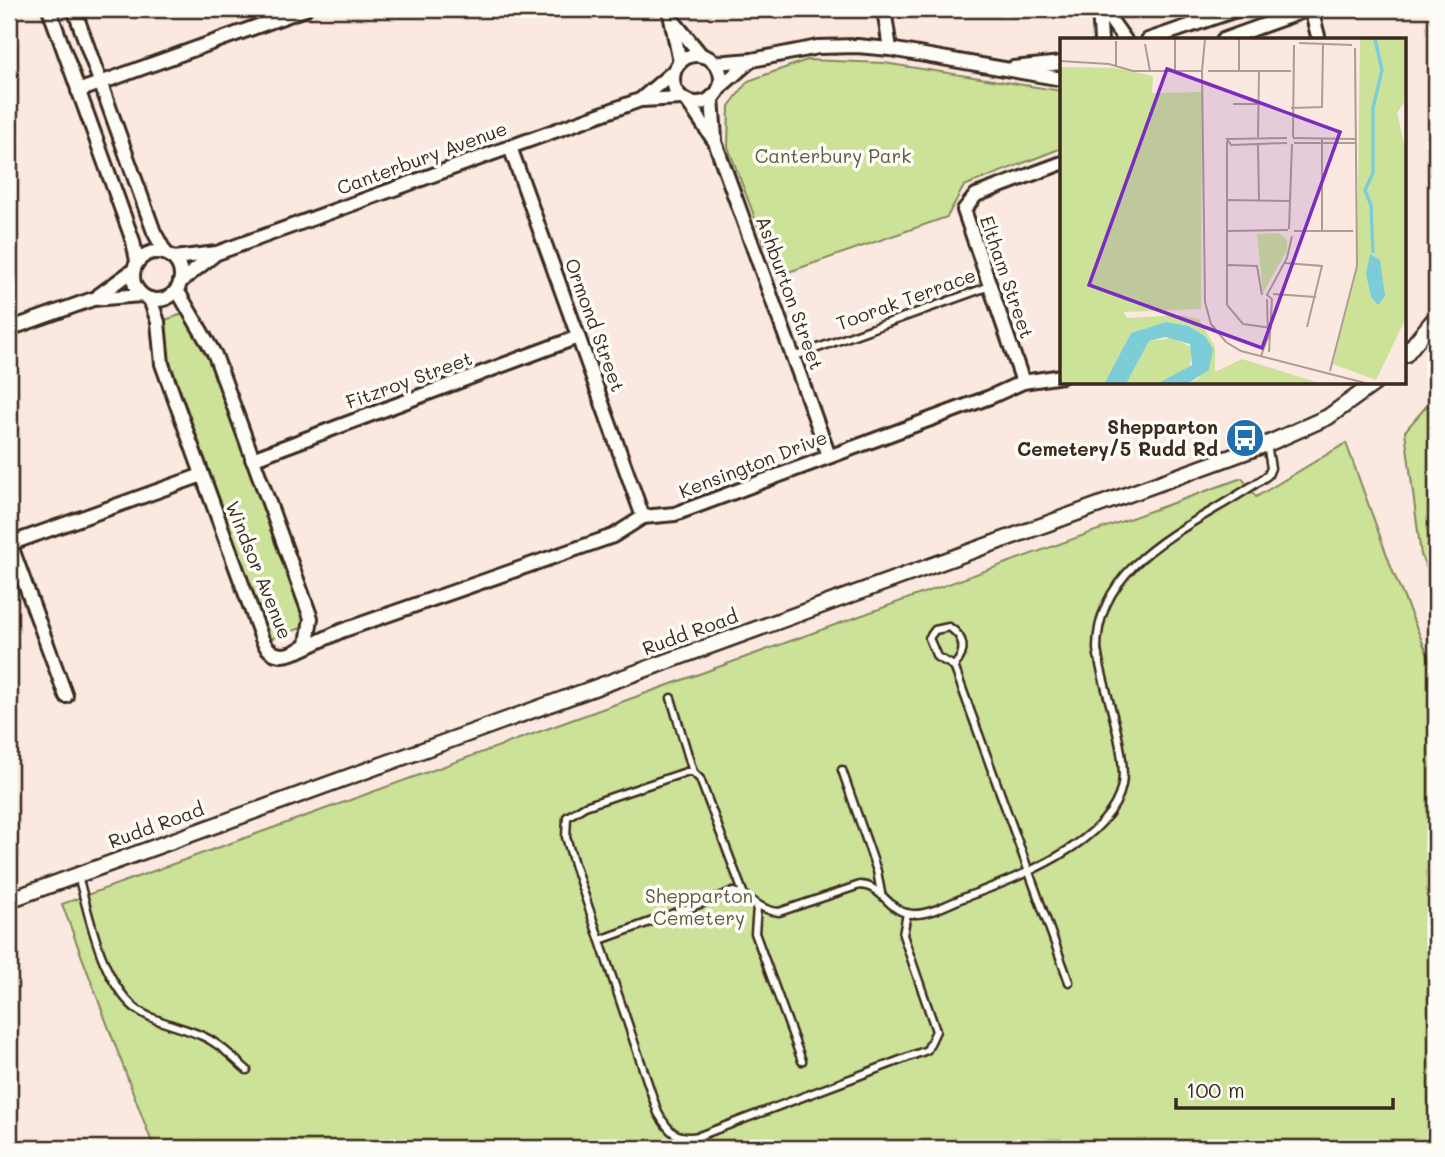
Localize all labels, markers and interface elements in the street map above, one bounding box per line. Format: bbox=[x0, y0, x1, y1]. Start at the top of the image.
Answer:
inset map bbox=[1060, 38, 1406, 385]
street label: Canterbury Avenue bbox=[333, 115, 510, 200]
park label: Canterbury Park bbox=[755, 143, 911, 168]
street label: Eltham Street bbox=[975, 212, 1040, 342]
street label: Ashburton Street bbox=[751, 213, 830, 373]
street label: Ormond Street bbox=[560, 255, 631, 395]
street label: Toorak Terrace bbox=[833, 262, 979, 335]
street label: Fitzroy Street bbox=[342, 345, 475, 414]
place label: Shepparton Cemetery/5 Rudd Rd bbox=[1017, 414, 1218, 461]
bus stop icon: Shepparton Cemetery/5 Rudd Rd bbox=[1224, 417, 1266, 459]
street label: Kensington Drive bbox=[675, 424, 831, 503]
street label: Windsor Avenue bbox=[220, 497, 299, 643]
street label: Rudd Road bbox=[639, 603, 741, 660]
street label: Rudd Road bbox=[105, 796, 207, 853]
park label: Shepparton Cemetery bbox=[645, 883, 753, 930]
scale bar bbox=[1176, 1066, 1392, 1110]
text: 100 m bbox=[1186, 1076, 1245, 1103]

